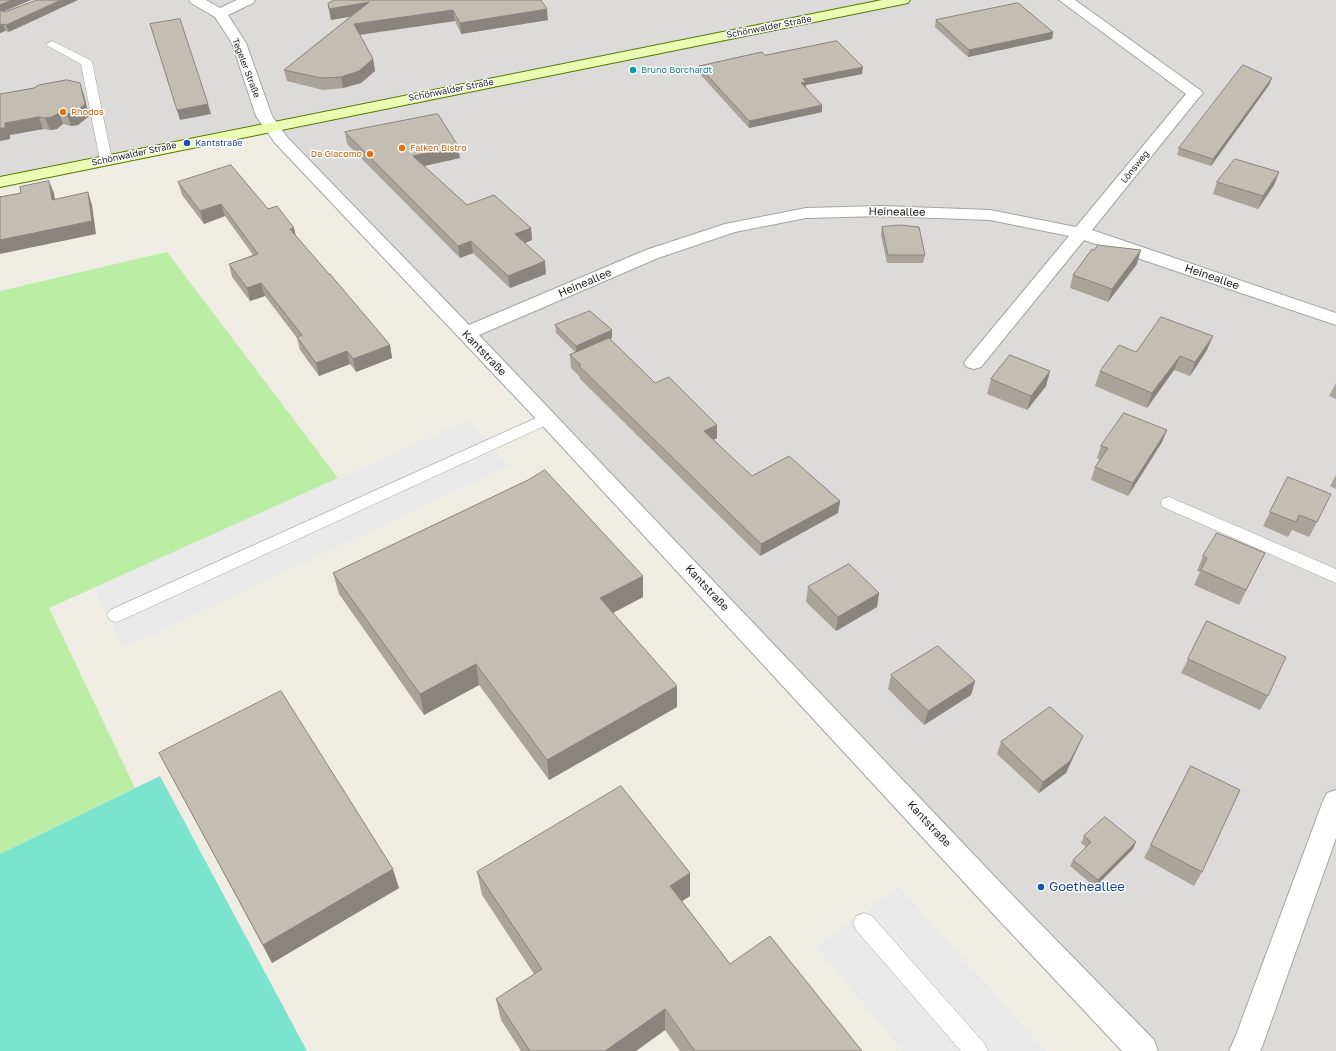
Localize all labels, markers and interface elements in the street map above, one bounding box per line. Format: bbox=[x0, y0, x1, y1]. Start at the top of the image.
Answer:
street label: Schönwalder Straße bbox=[725, 13, 813, 41]
street label: Tegeler Straße bbox=[230, 37, 262, 99]
marker: Bruno Borchardt bbox=[628, 65, 638, 75]
place label: Bruno Borchardt bbox=[641, 65, 712, 75]
street label: Schönwalder Straße bbox=[407, 76, 495, 104]
marker: Rhodos bbox=[58, 107, 68, 117]
place label: Rhodos bbox=[71, 107, 104, 117]
marker: Kantstraße bbox=[182, 138, 192, 148]
place label: Kantstraße bbox=[195, 138, 243, 148]
street label: Schönwalder Straße bbox=[90, 140, 178, 168]
marker: Falken Bistro bbox=[397, 143, 407, 153]
place label: Falken Bistro bbox=[410, 143, 467, 153]
place label: Da Giacomo bbox=[311, 149, 362, 159]
marker: Da Giacomo bbox=[365, 149, 375, 159]
street label: Lönsweg bbox=[1119, 149, 1151, 185]
street label: Heineallee bbox=[869, 205, 925, 219]
street label: Heineallee bbox=[1183, 262, 1241, 292]
street label: Heineallee bbox=[556, 266, 614, 300]
street label: Kantstraße bbox=[459, 328, 509, 378]
street label: Kantstraße bbox=[682, 562, 732, 614]
street label: Kantstraße bbox=[904, 798, 954, 850]
place label: Goetheallee bbox=[1049, 879, 1125, 895]
marker: Goetheallee bbox=[1036, 882, 1046, 892]

